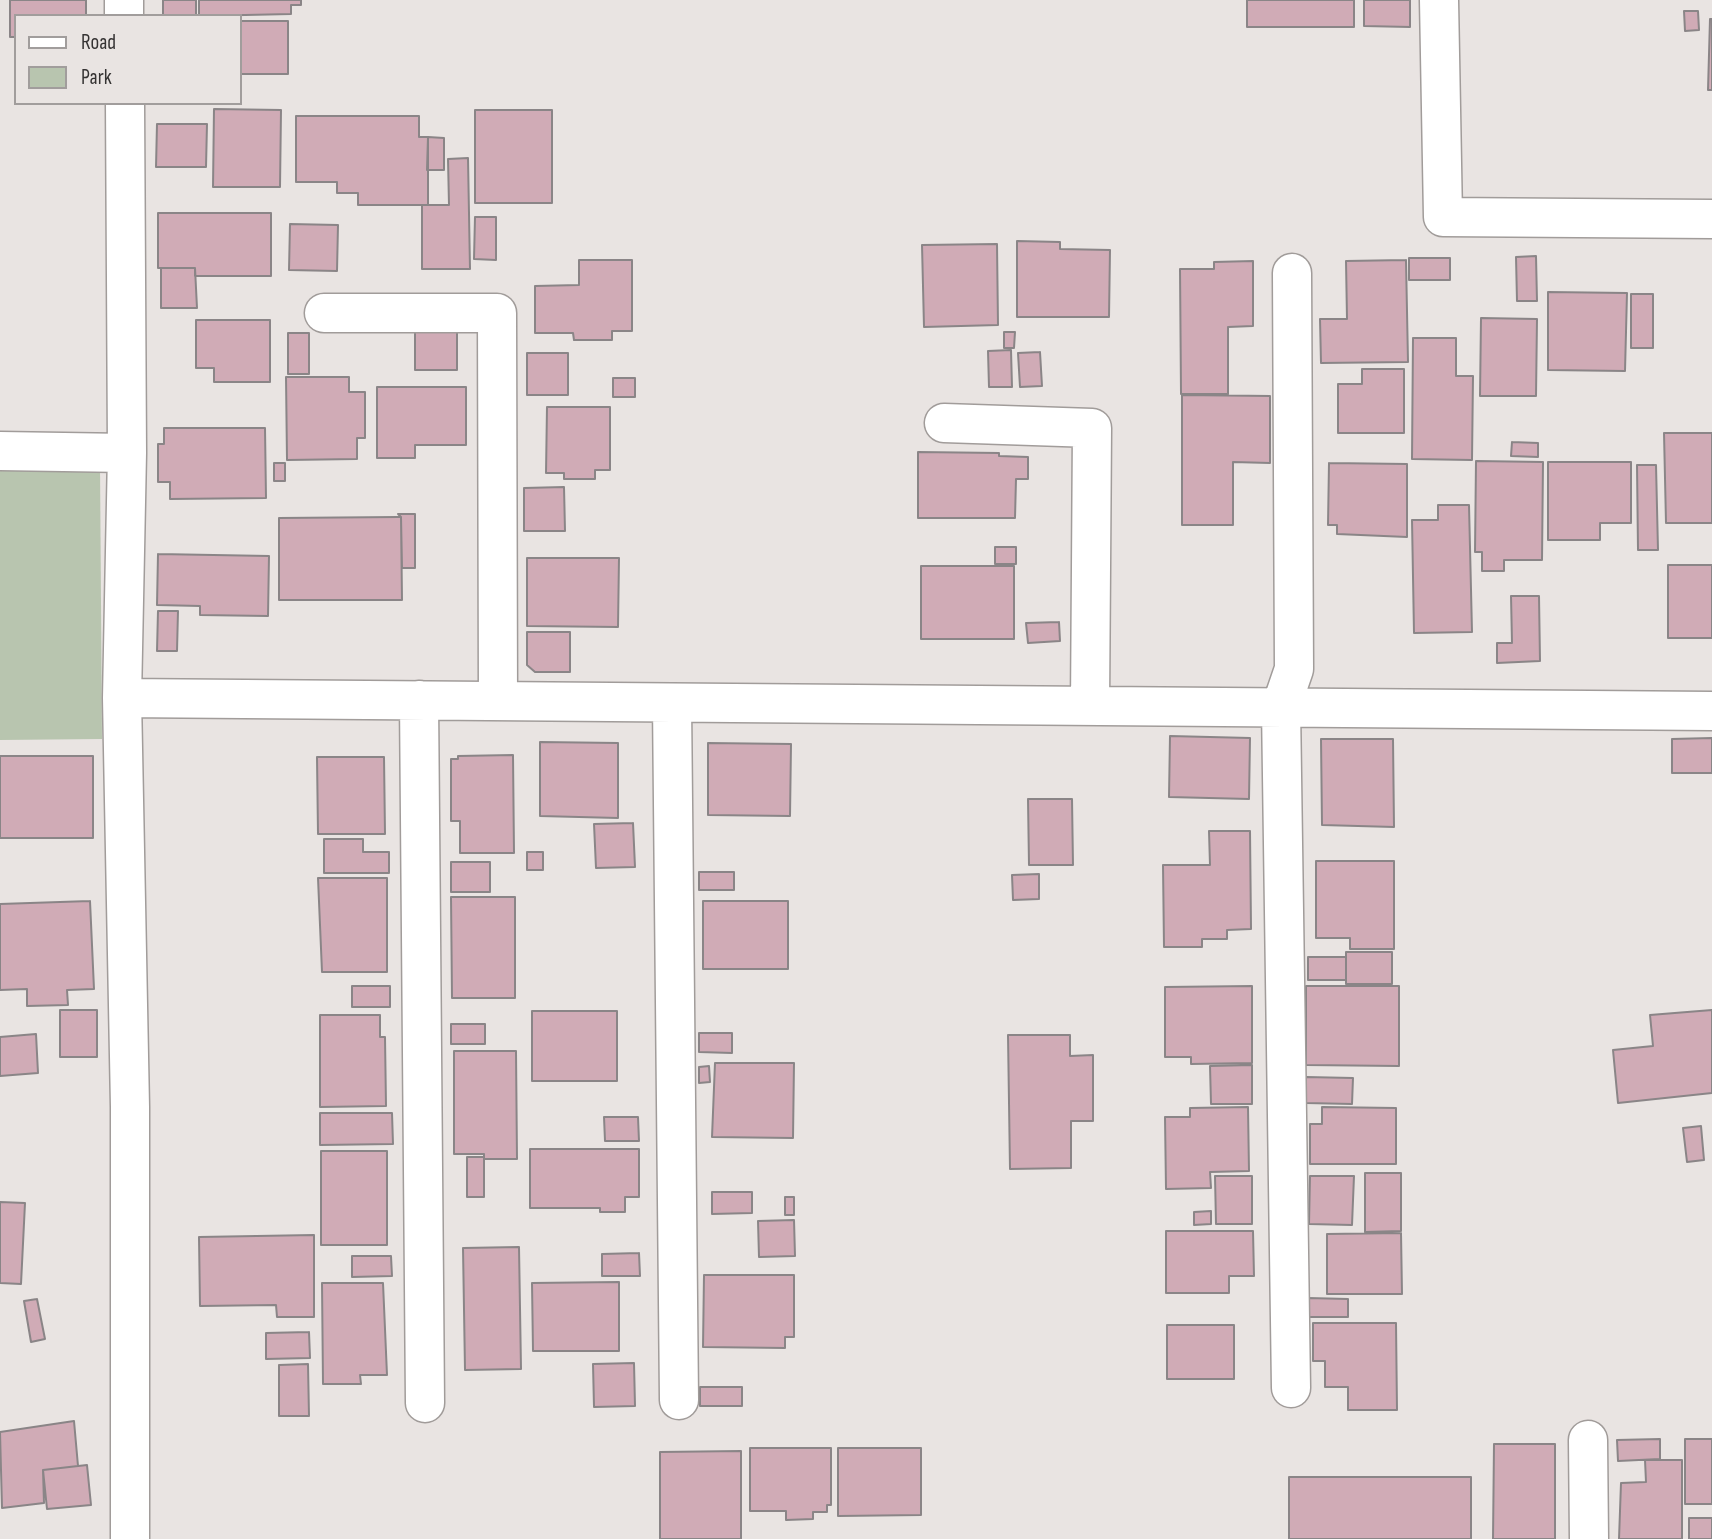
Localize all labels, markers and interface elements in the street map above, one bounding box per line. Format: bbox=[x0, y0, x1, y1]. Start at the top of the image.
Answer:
legend bbox=[14, 14, 242, 105]
text: Road bbox=[81, 30, 116, 55]
text: Park bbox=[81, 65, 112, 90]

